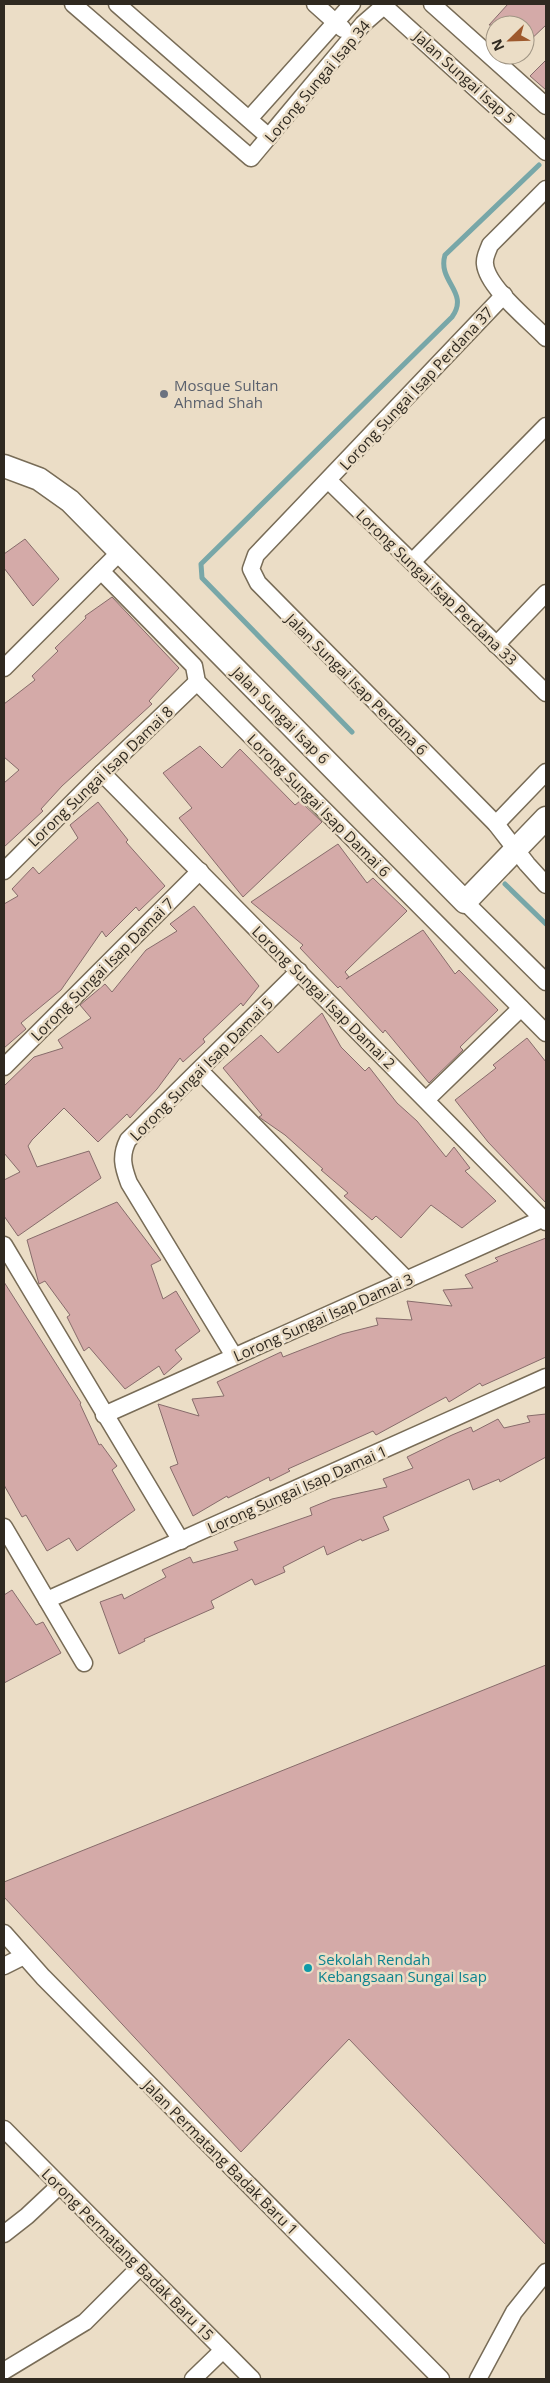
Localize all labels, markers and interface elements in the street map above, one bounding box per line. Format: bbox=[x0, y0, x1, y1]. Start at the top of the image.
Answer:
street label: Lorong Sungai Isap 34 bbox=[260, 15, 374, 146]
north arrow bbox=[485, 15, 535, 65]
street label: Jalan Sungai Isap 5 bbox=[409, 25, 520, 128]
text: N bbox=[487, 36, 509, 54]
street label: Lorong Sungai Isap Perdana 37 bbox=[335, 302, 497, 474]
place label: Mosque Sultan Ahmad Shah bbox=[174, 375, 278, 412]
marker: Mosque Sultan Ahmad Shah bbox=[158, 388, 170, 400]
street label: Lorong Sungai Isap Perdana 33 bbox=[352, 505, 522, 669]
street label: Jalan Sungai Isap Perdana 6 bbox=[281, 608, 432, 759]
street label: Jalan Sungai Isap 6 bbox=[227, 661, 334, 768]
street label: Lorong Sungai Isap Damai 8 bbox=[23, 701, 177, 851]
street label: Lorong Sungai Isap Damai 6 bbox=[243, 729, 395, 881]
street label: Lorong Sungai Isap Damai 7 bbox=[26, 893, 178, 1045]
street label: Lorong Sungai Isap Damai 2 bbox=[248, 921, 400, 1073]
street label: Lorong Sungai Isap Damai 5 bbox=[125, 993, 277, 1145]
street label: Lorong Sungai Isap Damai 3 bbox=[230, 1268, 416, 1366]
street label: Lorong Sungai Isap Damai 1 bbox=[204, 1440, 390, 1538]
place label: Sekolah Rendah Kebangsaan Sungai Isap bbox=[318, 1949, 487, 1986]
marker: Sekolah Rendah Kebangsaan Sungai Isap bbox=[302, 1962, 314, 1974]
street label: Jalan Permatang Badak Baru 1 bbox=[138, 2074, 303, 2239]
street label: Lorong Permatang Badak Baru 15 bbox=[38, 2164, 218, 2344]

